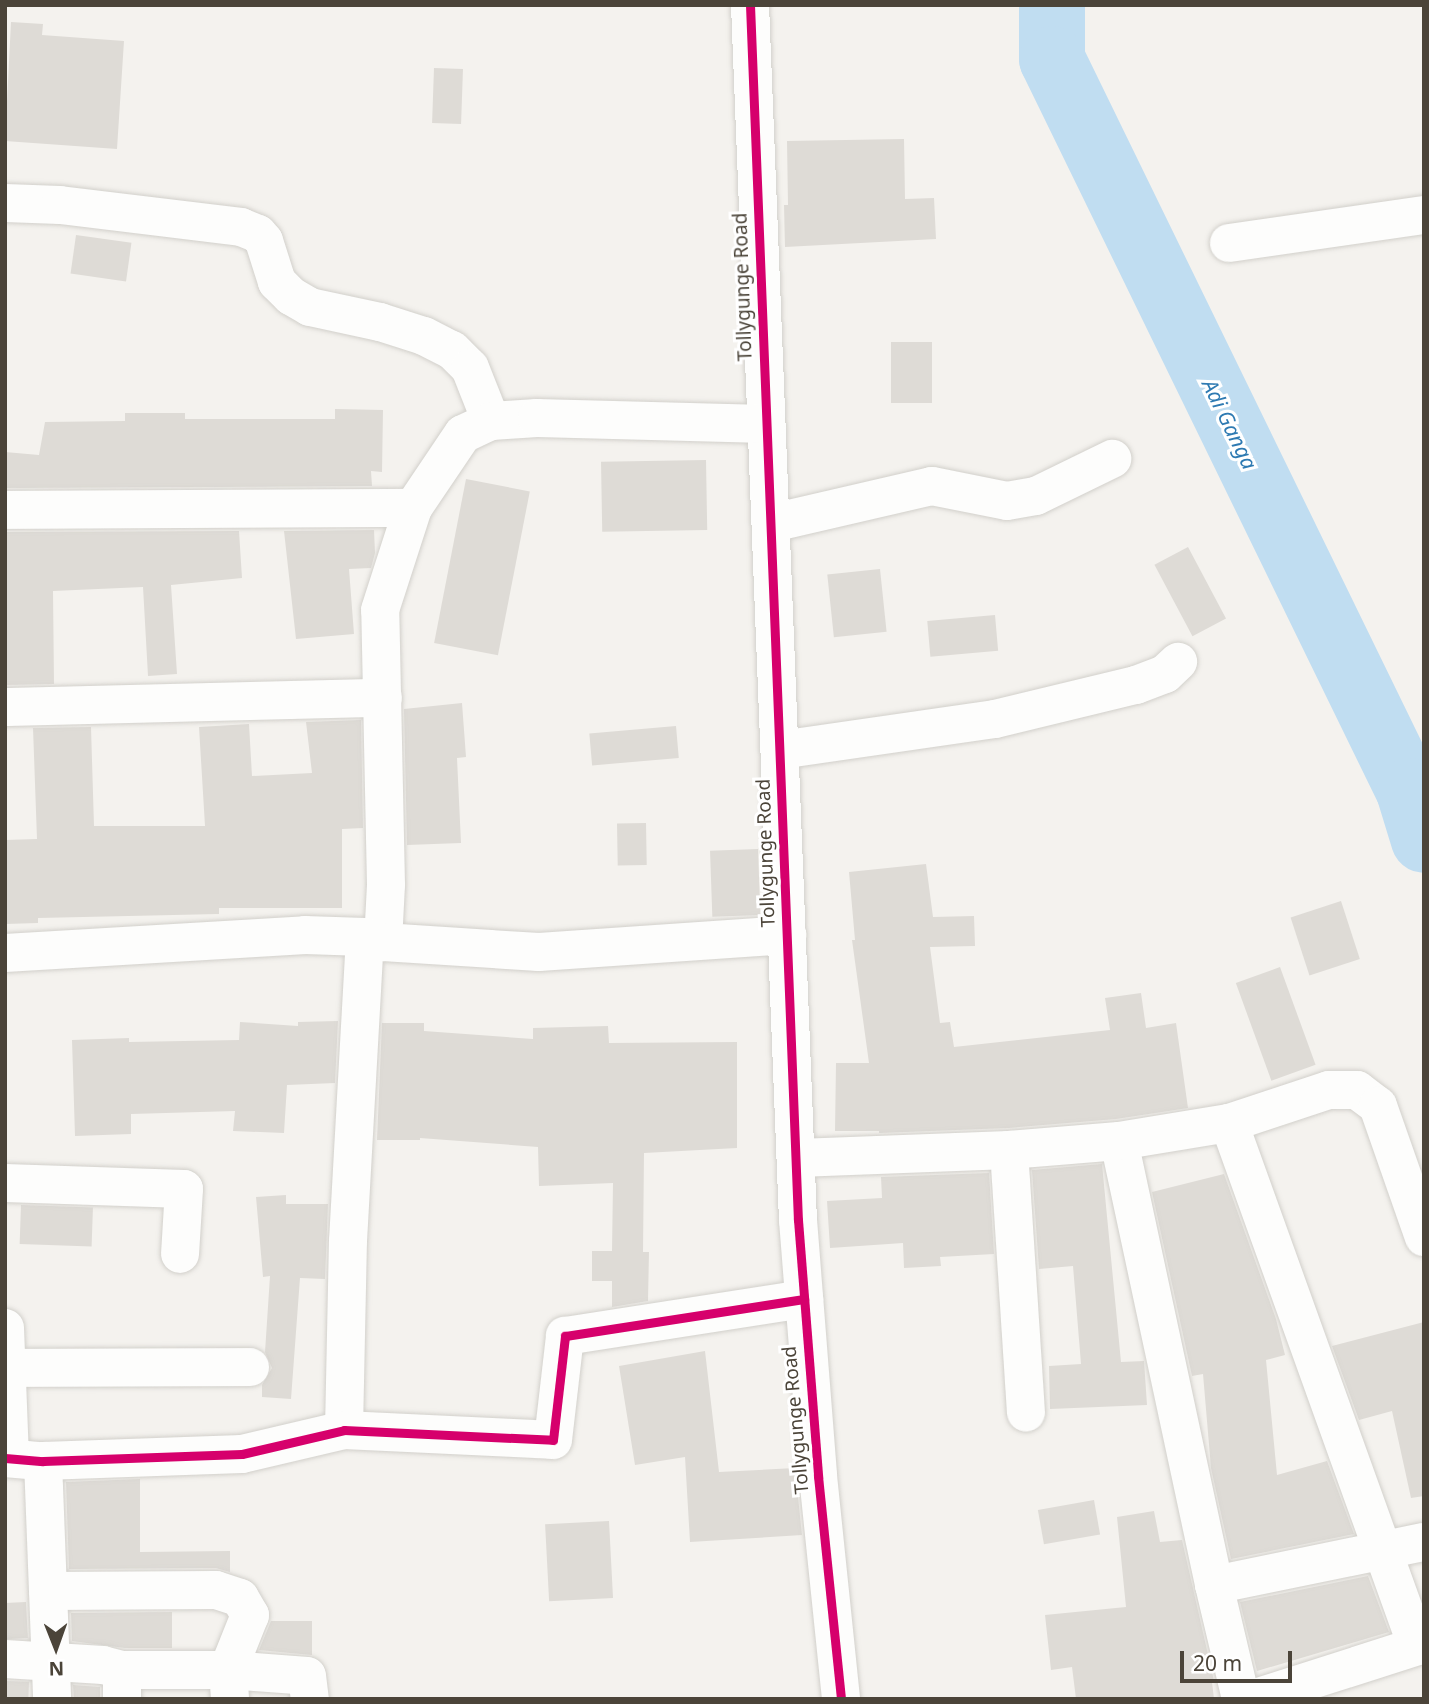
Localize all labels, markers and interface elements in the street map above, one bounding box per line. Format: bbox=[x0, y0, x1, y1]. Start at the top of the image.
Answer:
street label: Tollygunge Road bbox=[729, 212, 757, 362]
water label: Adi Ganga bbox=[1197, 375, 1263, 473]
street label: Tollygunge Road bbox=[752, 778, 780, 928]
street label: Tollygunge Road bbox=[778, 1345, 814, 1495]
north arrow bbox=[21, 1613, 91, 1683]
scale bar bbox=[1184, 1638, 1296, 1682]
text: 20 m bbox=[1193, 1649, 1242, 1677]
text: N bbox=[48, 1656, 64, 1682]

